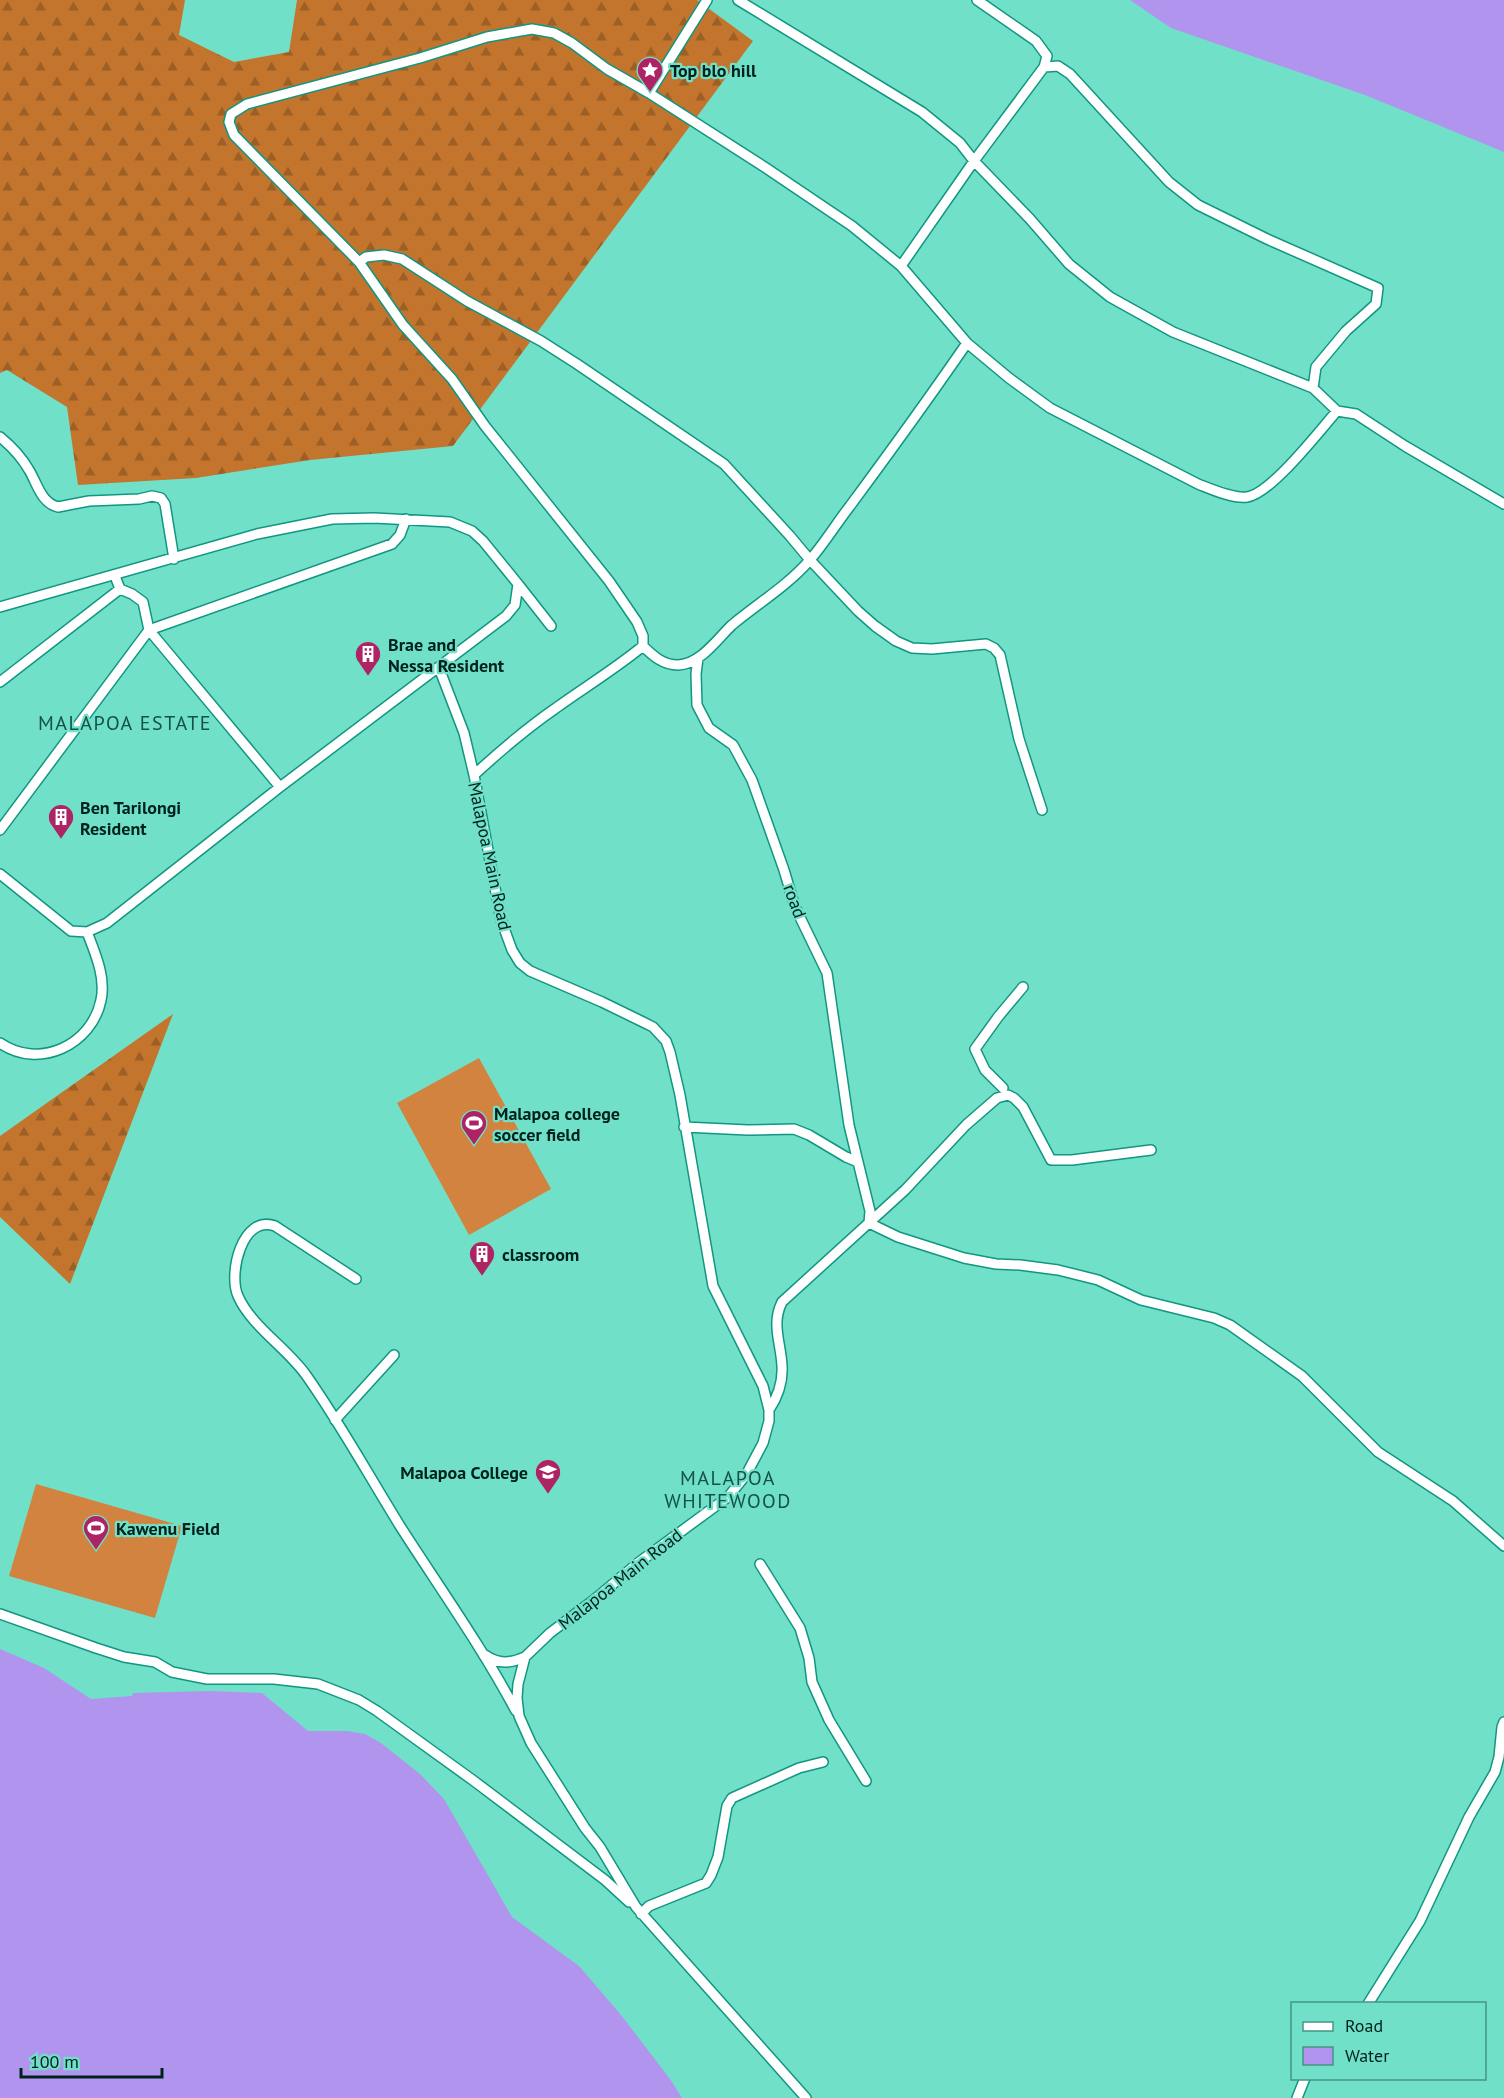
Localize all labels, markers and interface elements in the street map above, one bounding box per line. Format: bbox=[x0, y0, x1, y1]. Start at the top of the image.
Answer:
place icon: Top blo hill bbox=[635, 55, 665, 93]
place label: Top blo hill bbox=[670, 59, 757, 82]
place label: Brae and Nessa Resident bbox=[388, 633, 505, 677]
building icon: Brae and Nessa Resident bbox=[353, 639, 383, 677]
district label: MALAPOA ESTATE bbox=[38, 710, 212, 736]
street label: Malapoa Main Road bbox=[463, 780, 517, 932]
place label: Ben Tarilongi Resident bbox=[80, 796, 181, 840]
building icon: Ben Tarilongi Resident bbox=[46, 802, 76, 840]
street label: road bbox=[778, 881, 812, 921]
place label: Malapoa college soccer field bbox=[494, 1102, 620, 1146]
sports icon: Malapoa college soccer field bbox=[459, 1108, 489, 1146]
building icon: classroom bbox=[467, 1239, 497, 1277]
place label: classroom bbox=[502, 1243, 579, 1266]
school or university icon: Malapoa College bbox=[533, 1457, 563, 1495]
place label: Malapoa College bbox=[400, 1461, 528, 1484]
district label: MALAPOA WHITEWOOD bbox=[664, 1465, 792, 1514]
sports icon: Kawenu Field bbox=[81, 1513, 111, 1551]
place label: Kawenu Field bbox=[116, 1517, 220, 1540]
street label: Malapoa Main Road bbox=[553, 1523, 687, 1635]
legend bbox=[1291, 2002, 1486, 2080]
text: Road bbox=[1345, 2014, 1383, 2037]
scale bar bbox=[21, 2041, 162, 2079]
text: Water bbox=[1345, 2044, 1389, 2067]
text: 100 m bbox=[30, 2050, 79, 2073]

